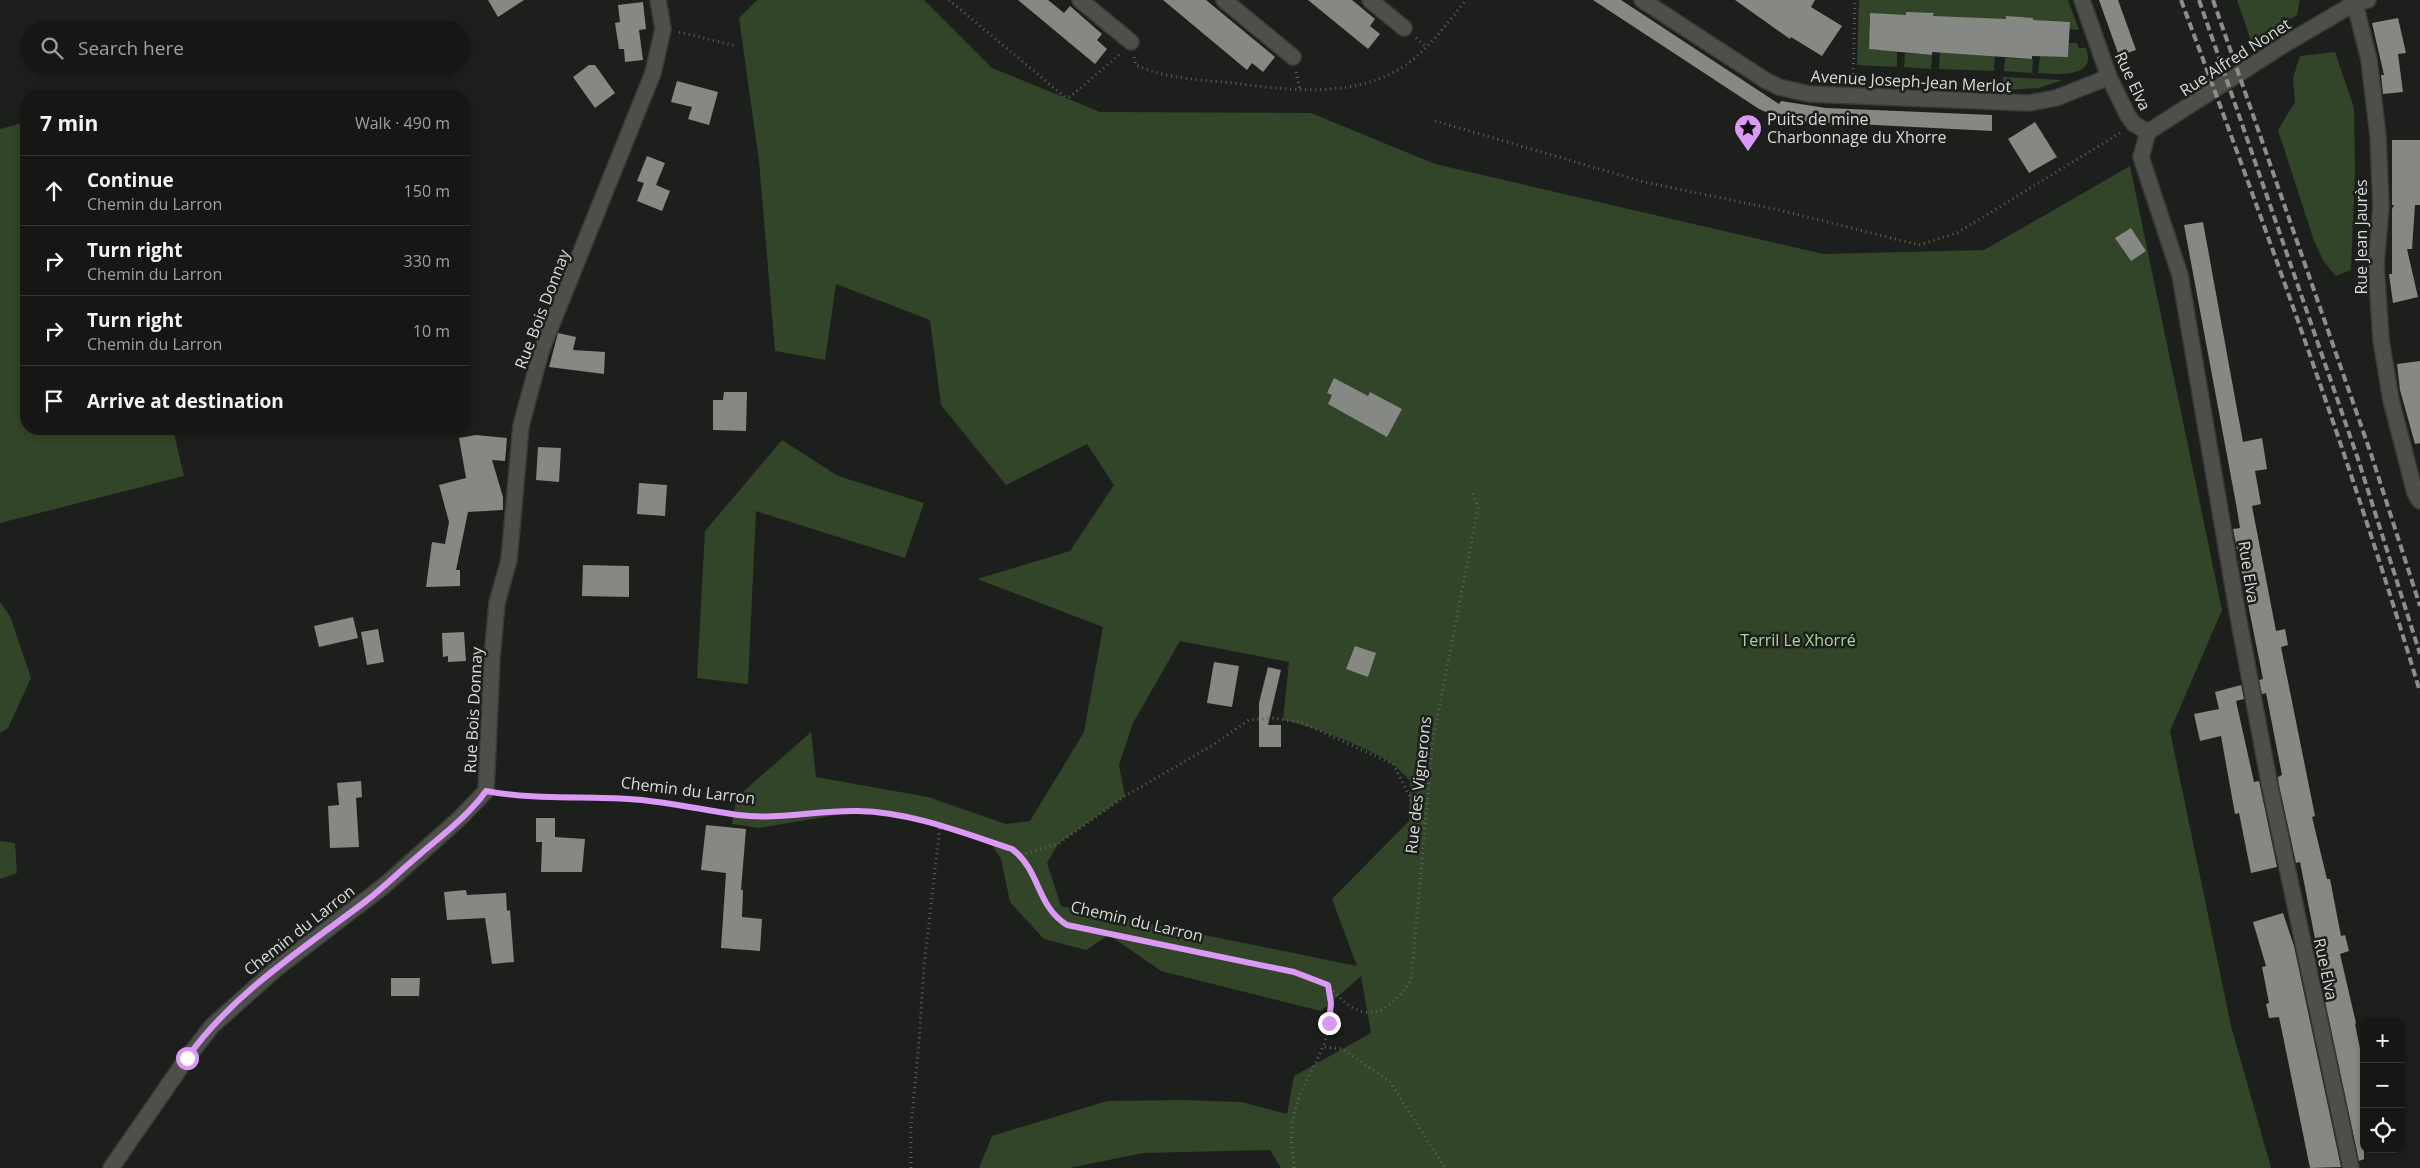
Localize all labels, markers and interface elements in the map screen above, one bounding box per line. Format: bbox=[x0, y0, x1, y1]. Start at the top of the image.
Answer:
street label: Rue Alfred Nonet bbox=[2175, 13, 2295, 101]
search box bbox=[20, 20, 470, 75]
icon: search bbox=[38, 34, 66, 62]
text: Search here bbox=[78, 35, 184, 61]
street label: Rue Elva bbox=[2110, 48, 2156, 114]
street label: Avenue Joseph-Jean Merlot bbox=[1810, 65, 2012, 97]
place label: Puits de mine Charbonnage du Xhorre bbox=[1767, 108, 1947, 148]
text: 7 min bbox=[40, 109, 98, 137]
text: Walk · 490 m bbox=[355, 112, 450, 134]
place icon: Puits de mine Charbonnage du Xhorre bbox=[1733, 113, 1763, 152]
text: Continue bbox=[87, 167, 174, 193]
icon: ahead bbox=[40, 177, 68, 205]
street label: Rue Jean Jaurès bbox=[2350, 179, 2372, 295]
text: 150 m bbox=[404, 180, 450, 202]
text: Chemin du Larron bbox=[87, 193, 222, 215]
text: Turn right bbox=[87, 237, 182, 263]
street label: Rue Bois Donnay bbox=[509, 245, 575, 372]
icon: right bbox=[40, 247, 68, 275]
text: 330 m bbox=[404, 250, 450, 272]
text: Chemin du Larron bbox=[87, 263, 222, 285]
text: Turn right bbox=[87, 307, 182, 333]
icon: right bbox=[40, 317, 68, 345]
text: 10 m bbox=[413, 320, 450, 342]
text: Chemin du Larron bbox=[87, 333, 222, 355]
icon: arrive bbox=[40, 387, 68, 415]
text: Arrive at destination bbox=[87, 388, 284, 414]
street label: Rue Elva bbox=[2233, 539, 2265, 605]
park label: Terril Le Xhorré bbox=[1740, 629, 1856, 651]
street label: Rue Bois Donnay bbox=[459, 645, 487, 774]
street label: Rue des Vignerons bbox=[1400, 715, 1436, 855]
street label: Chemin du Larron bbox=[620, 771, 756, 809]
street label: Chemin du Larron bbox=[239, 880, 359, 980]
street label: Chemin du Larron bbox=[1069, 895, 1205, 947]
street label: Rue Elva bbox=[2309, 936, 2343, 1002]
route end bbox=[1318, 1012, 1341, 1035]
map controls bbox=[2360, 1018, 2405, 1153]
button: + bbox=[2360, 1018, 2405, 1063]
route start bbox=[176, 1047, 199, 1070]
button: − bbox=[2360, 1063, 2405, 1108]
button: locate bbox=[2360, 1108, 2405, 1153]

